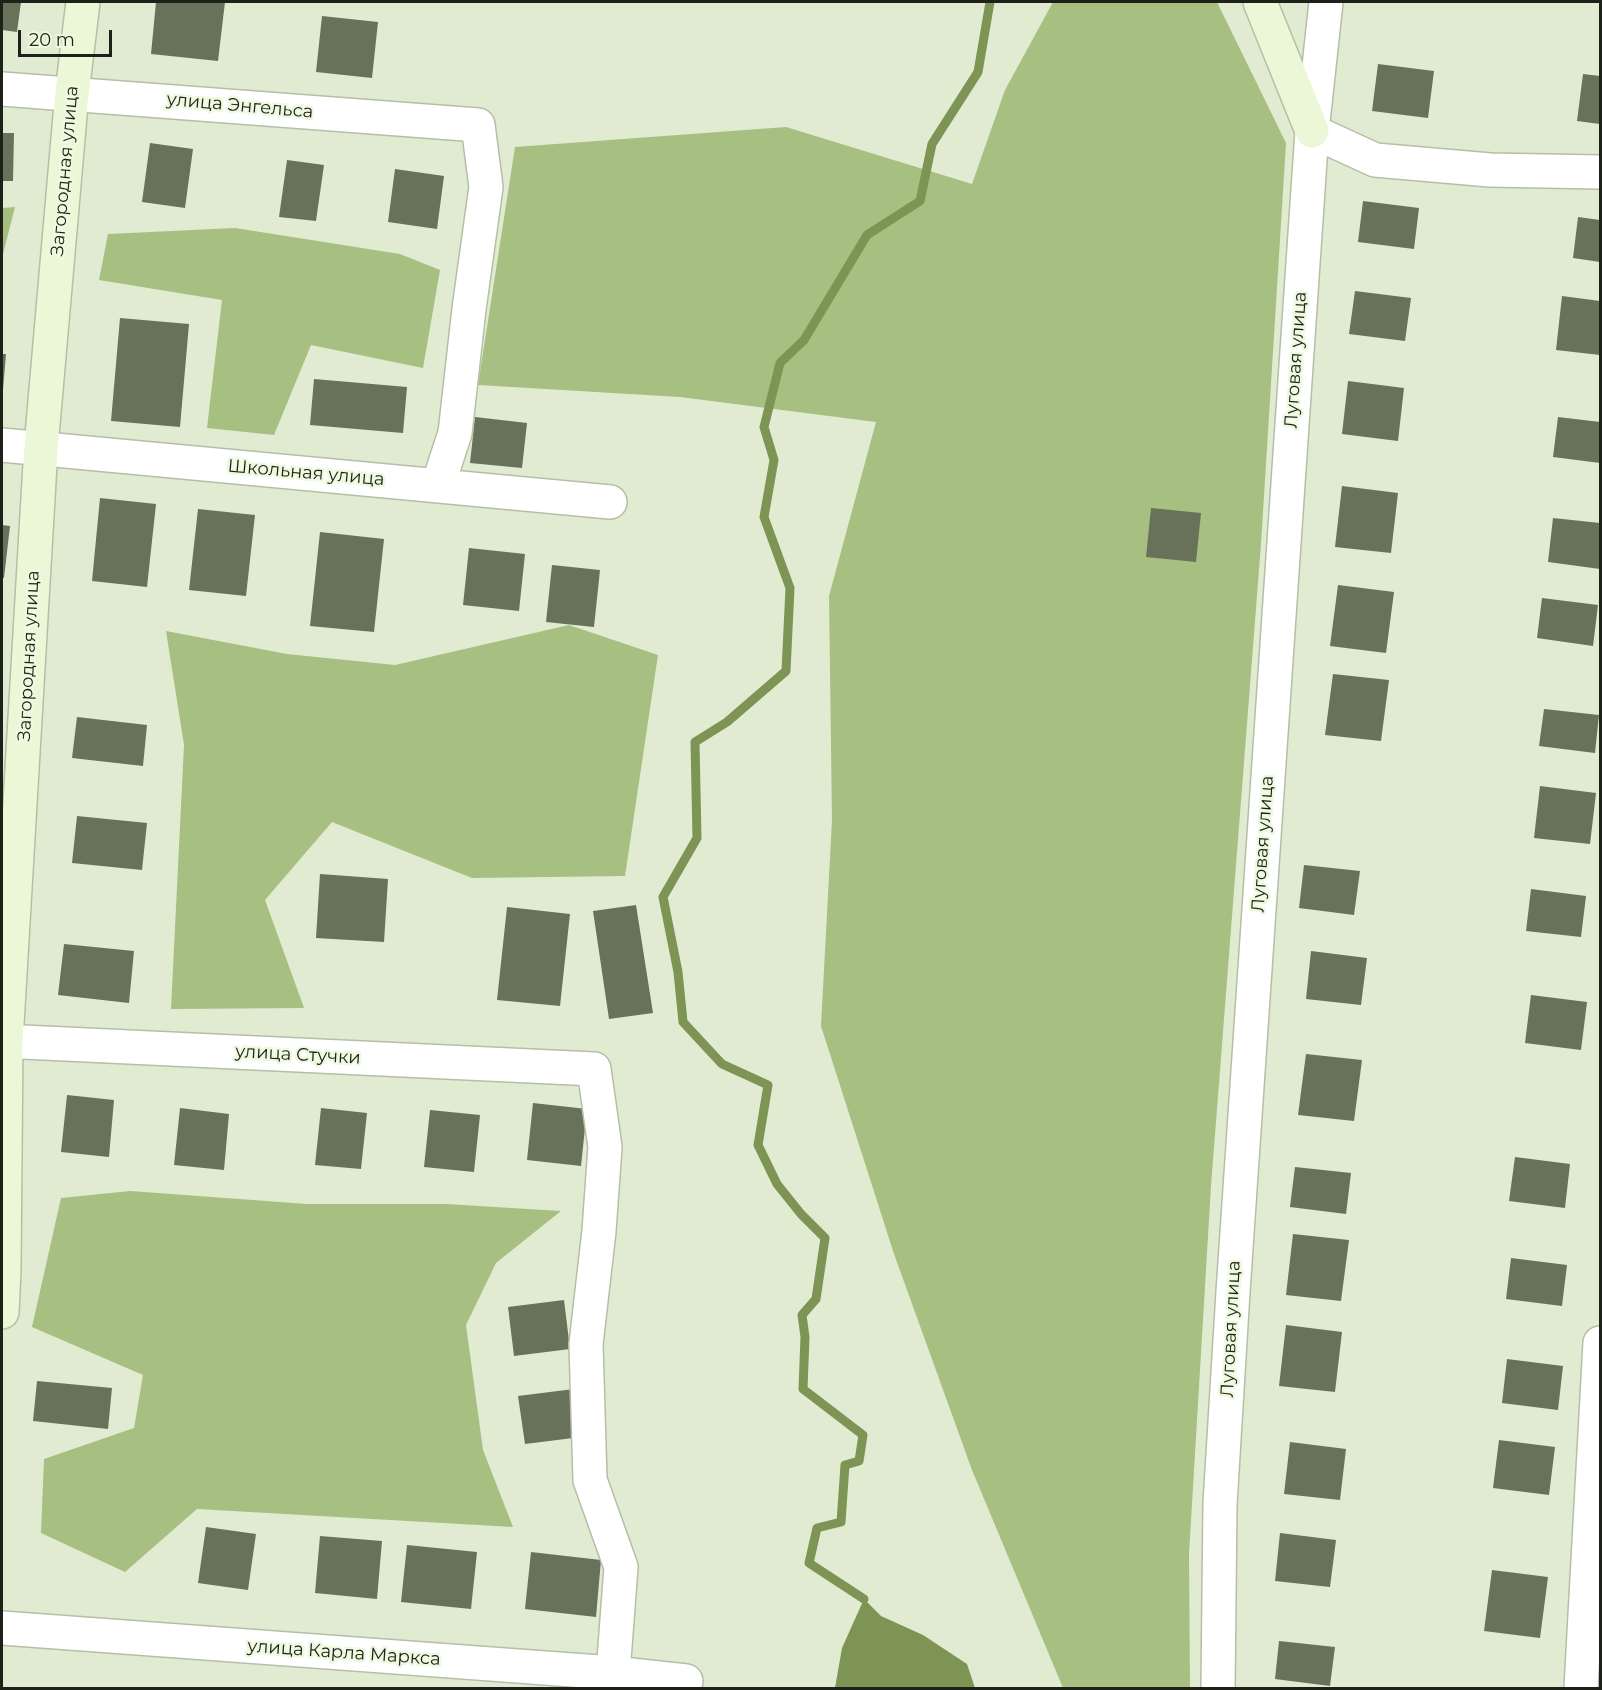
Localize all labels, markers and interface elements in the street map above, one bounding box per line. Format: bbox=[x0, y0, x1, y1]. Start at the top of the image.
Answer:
scale bar bbox=[21, 18, 116, 56]
text: 20 m bbox=[29, 29, 75, 51]
street label: Загородная улица bbox=[47, 85, 83, 257]
street label: улица Энгельса bbox=[166, 89, 314, 123]
street label: Луговая улица bbox=[1280, 291, 1312, 429]
street label: Школьная улица bbox=[227, 455, 385, 491]
street label: Загородная улица bbox=[14, 570, 44, 742]
street label: Луговая улица bbox=[1247, 775, 1279, 913]
street label: улица Стучки bbox=[235, 1041, 361, 1069]
street label: Луговая улица bbox=[1217, 1260, 1245, 1398]
street label: улица Карла Маркса bbox=[247, 1635, 441, 1671]

